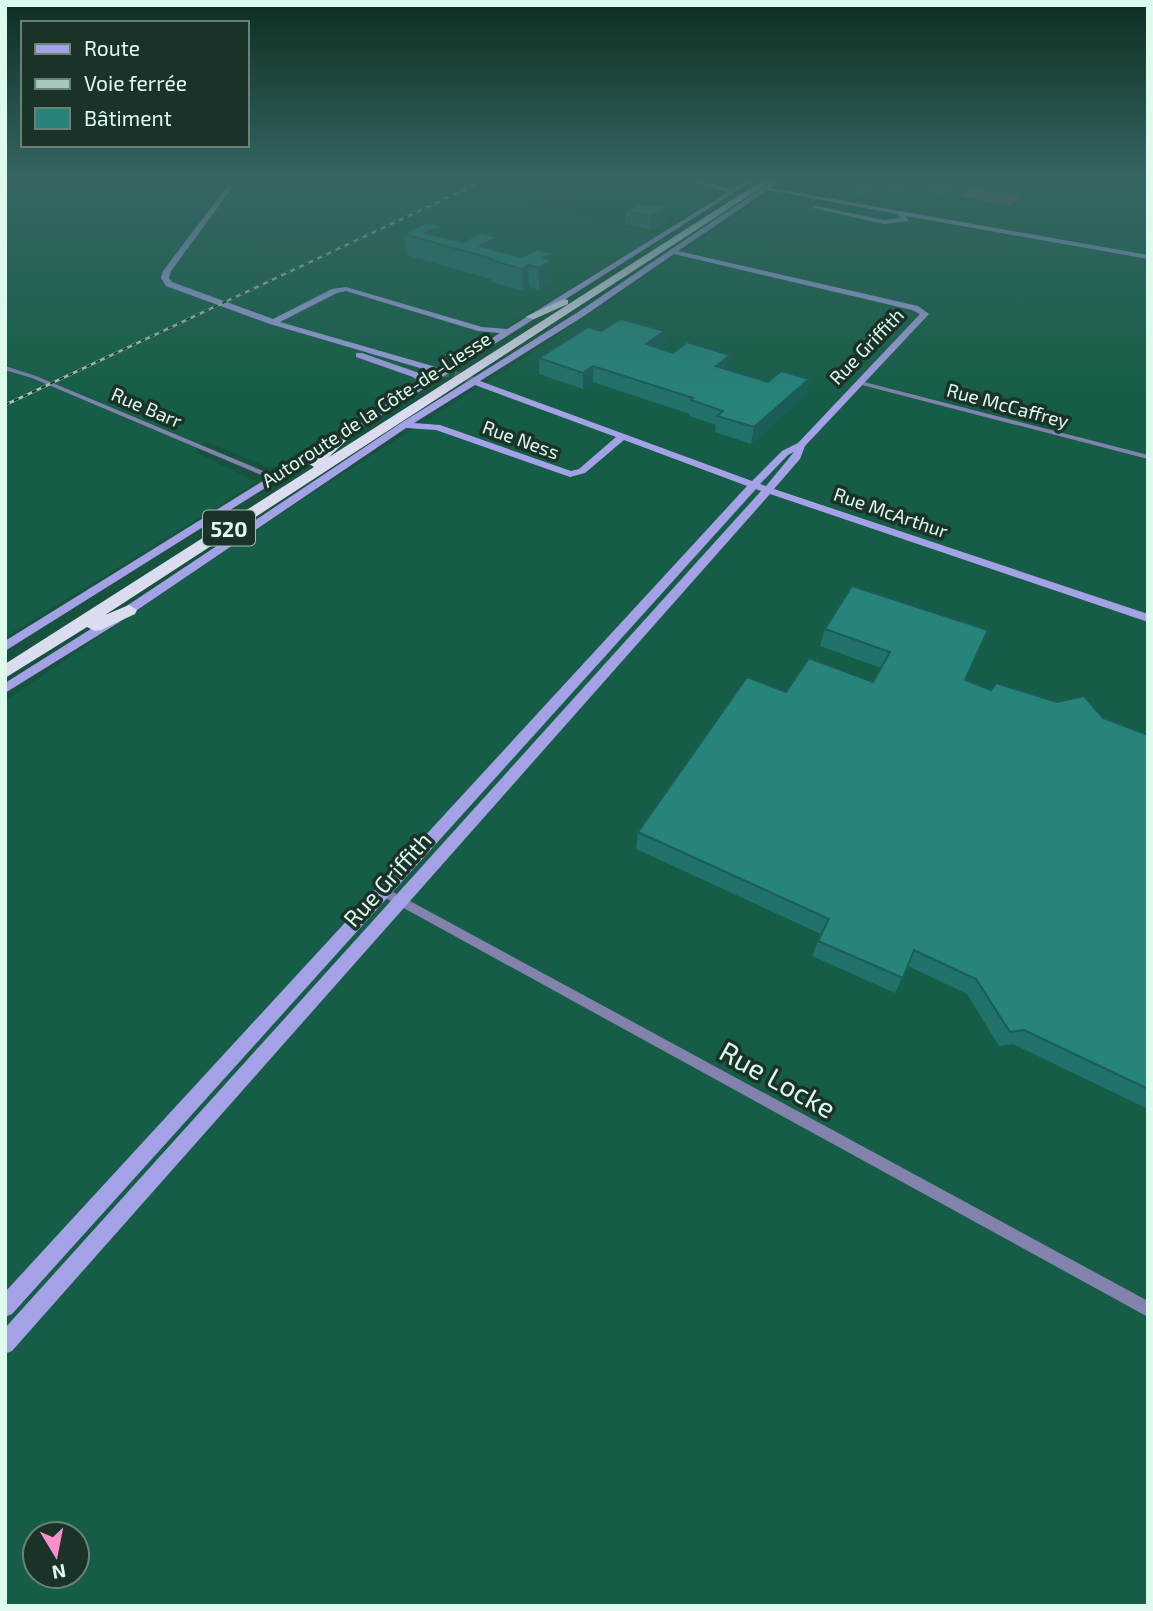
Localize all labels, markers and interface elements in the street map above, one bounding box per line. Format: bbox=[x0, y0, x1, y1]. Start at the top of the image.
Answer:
legend bbox=[21, 21, 248, 147]
text: Route bbox=[84, 35, 140, 60]
text: Voie ferrée bbox=[84, 70, 187, 95]
text: Bâtiment bbox=[84, 105, 172, 130]
street label: Rue Griffith bbox=[824, 303, 908, 389]
street label: Autoroute de la Côte-de-Liesse bbox=[257, 326, 495, 492]
street label: Rue McCaffrey bbox=[945, 378, 1071, 432]
street label: Rue Barr bbox=[108, 382, 186, 432]
street label: Rue Ness bbox=[480, 415, 562, 463]
street label: Rue McArthur bbox=[831, 482, 951, 542]
road number: 520 bbox=[203, 510, 255, 546]
street label: Rue Griffith bbox=[337, 826, 437, 932]
street label: Rue Locke bbox=[714, 1033, 842, 1125]
north arrow bbox=[21, 1520, 91, 1590]
text: N bbox=[50, 1560, 68, 1585]

